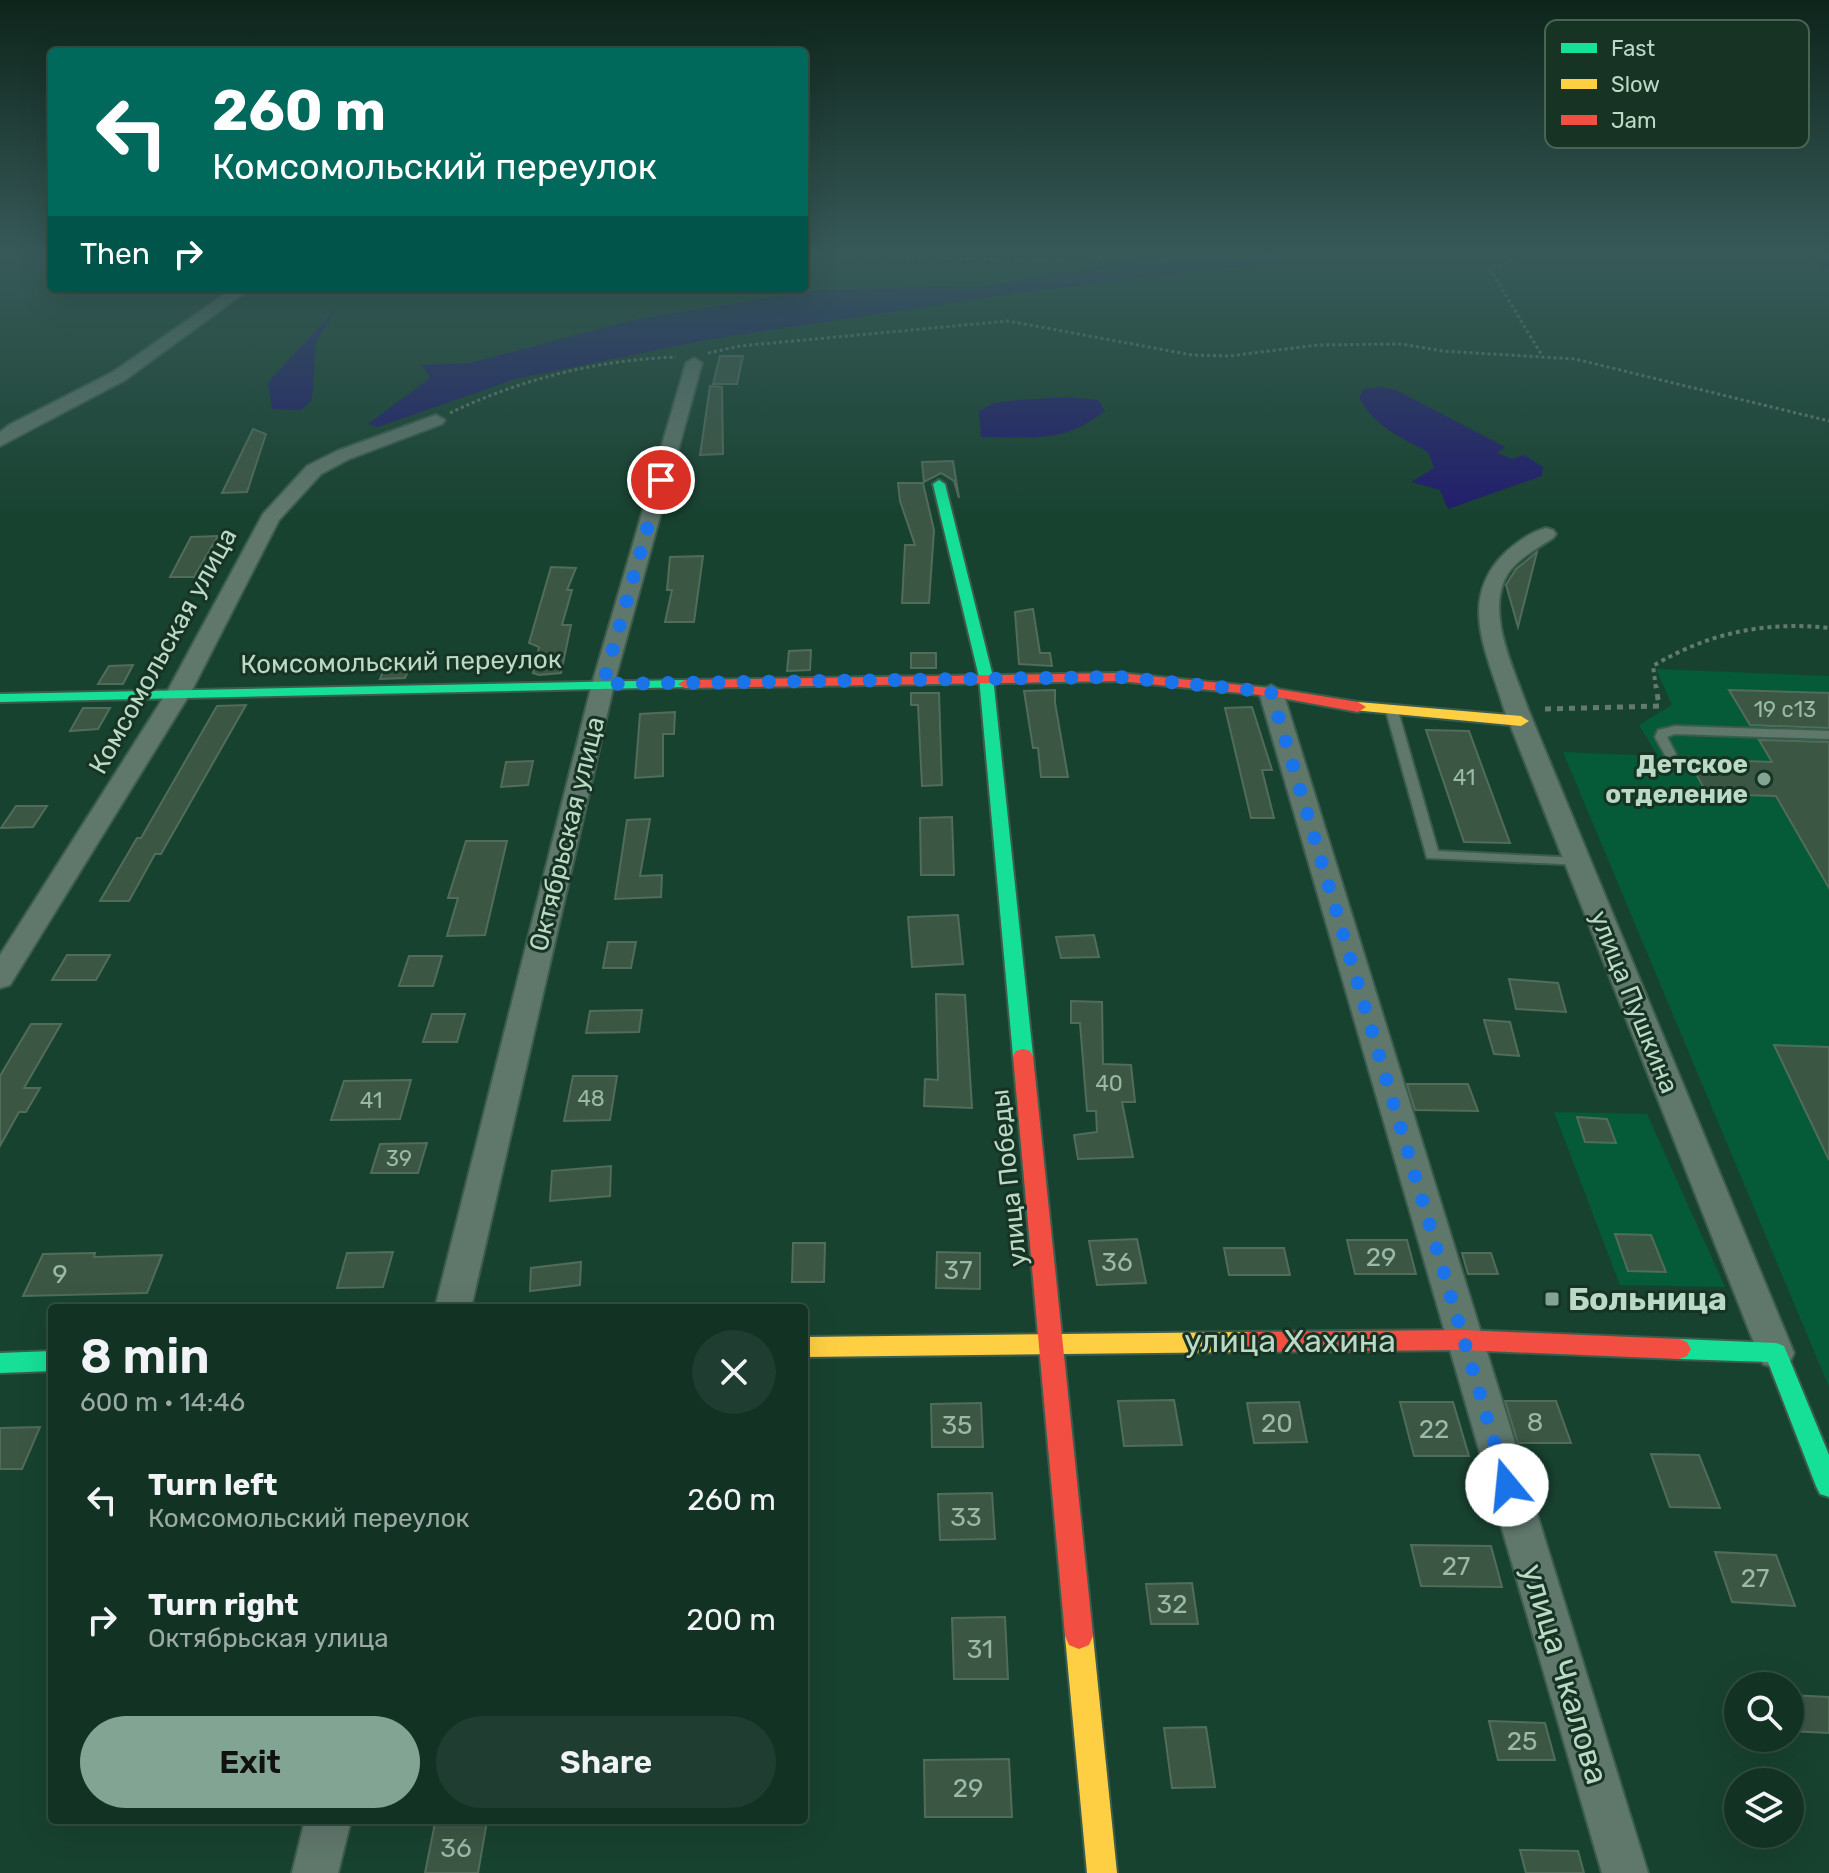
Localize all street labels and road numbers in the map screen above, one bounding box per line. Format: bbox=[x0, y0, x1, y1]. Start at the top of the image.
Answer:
street label: Комсомольская улица bbox=[82, 523, 244, 779]
street label: Комсомольский переулок bbox=[240, 644, 562, 680]
street label: Октябрьская улица bbox=[523, 714, 611, 954]
street label: улица Пушкина bbox=[1583, 906, 1685, 1098]
street label: улица Победы bbox=[984, 1088, 1034, 1268]
street label: улица Хахина bbox=[1184, 1322, 1396, 1360]
street label: улица Чкалова bbox=[1513, 1559, 1617, 1789]

